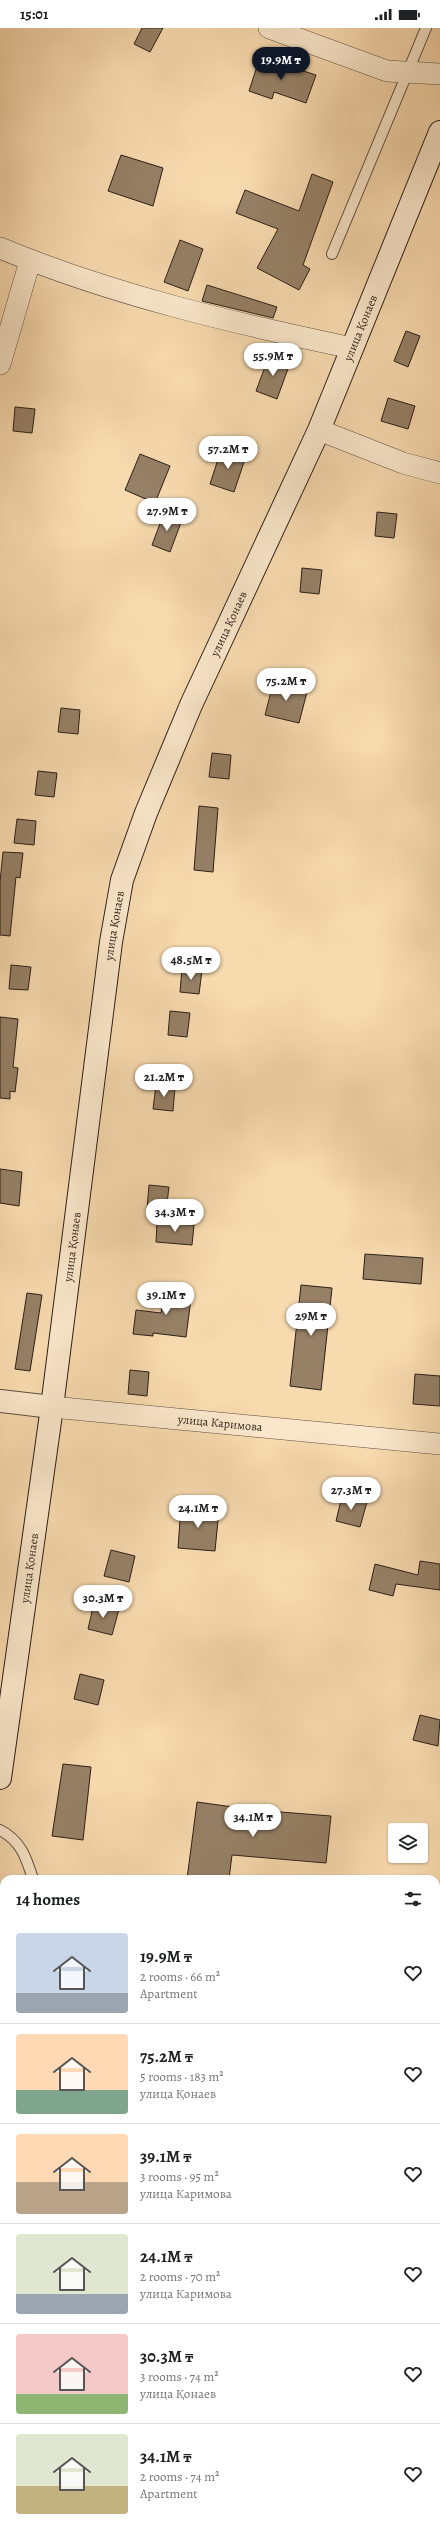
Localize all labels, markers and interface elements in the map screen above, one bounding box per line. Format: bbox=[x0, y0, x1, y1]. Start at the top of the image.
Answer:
text: 15:01 bbox=[20, 4, 48, 24]
pin: 19.9M ₸ bbox=[244, 47, 318, 81]
text: 19.9M ₸ bbox=[261, 51, 301, 68]
street label: улица Қонаев bbox=[339, 292, 381, 364]
pin: 55.9M ₸ bbox=[236, 343, 310, 377]
text: 55.9M ₸ bbox=[253, 347, 293, 364]
pin: 57.2M ₸ bbox=[191, 436, 265, 470]
text: 57.2M ₸ bbox=[208, 440, 248, 457]
pin: 27.9M ₸ bbox=[130, 498, 204, 532]
text: 27.9M ₸ bbox=[147, 502, 187, 519]
street label: улица Қонаев bbox=[206, 588, 251, 660]
pin: 75.2M ₸ bbox=[249, 668, 323, 702]
text: 75.2M ₸ bbox=[266, 672, 306, 689]
street label: улица Қонаев bbox=[101, 889, 128, 962]
pin: 48.5M ₸ bbox=[154, 947, 228, 981]
text: 48.5M ₸ bbox=[170, 951, 212, 968]
pin: 21.2M ₸ bbox=[127, 1064, 201, 1098]
text: 21.2M ₸ bbox=[144, 1068, 184, 1085]
pin: 34.3M ₸ bbox=[138, 1199, 212, 1233]
text: 34.3M ₸ bbox=[155, 1203, 195, 1220]
street label: улица Қонаев bbox=[60, 1211, 85, 1284]
pin: 39.1M ₸ bbox=[129, 1282, 203, 1316]
text: 39.1M ₸ bbox=[146, 1286, 186, 1303]
pin: 29M ₸ bbox=[283, 1303, 339, 1337]
text: 29M ₸ bbox=[295, 1307, 327, 1324]
street label: улица Каримова bbox=[176, 1411, 264, 1435]
pin: 27.3M ₸ bbox=[314, 1477, 388, 1511]
text: 27.3M ₸ bbox=[331, 1481, 371, 1498]
pin: 24.1M ₸ bbox=[161, 1495, 235, 1529]
text: 24.1M ₸ bbox=[178, 1499, 218, 1516]
street label: улица Қонаев bbox=[16, 1532, 42, 1605]
pin: 30.3M ₸ bbox=[66, 1585, 140, 1619]
text: 30.3M ₸ bbox=[83, 1589, 123, 1606]
pin: 34.1M ₸ bbox=[216, 1804, 290, 1838]
text: 34.1M ₸ bbox=[233, 1808, 273, 1825]
map controls bbox=[388, 1823, 428, 1863]
button: layers bbox=[388, 1823, 428, 1863]
text: 14 homes bbox=[16, 1888, 80, 1911]
icon: filters bbox=[402, 1888, 424, 1910]
text: 19.9M ₸ bbox=[140, 1945, 192, 1968]
icon: home bbox=[48, 1949, 96, 1997]
icon: heart bbox=[402, 1962, 424, 1984]
text: 2 rooms · 66 m² bbox=[140, 1968, 220, 1985]
text: Apartment bbox=[140, 1985, 198, 2002]
text: 75.2M ₸ bbox=[140, 2045, 193, 2068]
icon: home bbox=[48, 2050, 96, 2098]
icon: heart bbox=[402, 2063, 424, 2085]
text: 5 rooms · 183 m² bbox=[140, 2068, 224, 2085]
text: улица Қонаев bbox=[140, 2085, 216, 2102]
text: 39.1M ₸ bbox=[140, 2145, 192, 2168]
icon: home bbox=[48, 2150, 96, 2198]
icon: heart bbox=[402, 2163, 424, 2185]
text: 3 rooms · 95 m² bbox=[140, 2168, 219, 2185]
text: улица Каримова bbox=[140, 2185, 232, 2202]
text: 24.1M ₸ bbox=[140, 2245, 193, 2268]
icon: home bbox=[48, 2250, 96, 2298]
icon: heart bbox=[402, 2263, 424, 2285]
text: 2 rooms · 70 m² bbox=[140, 2268, 220, 2285]
text: улица Каримова bbox=[140, 2285, 232, 2302]
text: 30.3M ₸ bbox=[140, 2345, 193, 2368]
icon: home bbox=[48, 2350, 96, 2398]
icon: heart bbox=[402, 2363, 424, 2385]
text: 3 rooms · 74 m² bbox=[140, 2368, 219, 2385]
text: улица Қонаев bbox=[140, 2385, 216, 2402]
text: 34.1M ₸ bbox=[140, 2445, 192, 2468]
icon: home bbox=[48, 2450, 96, 2498]
icon: heart bbox=[402, 2463, 424, 2485]
text: 2 rooms · 74 m² bbox=[140, 2468, 219, 2485]
text: Apartment bbox=[140, 2485, 198, 2502]

